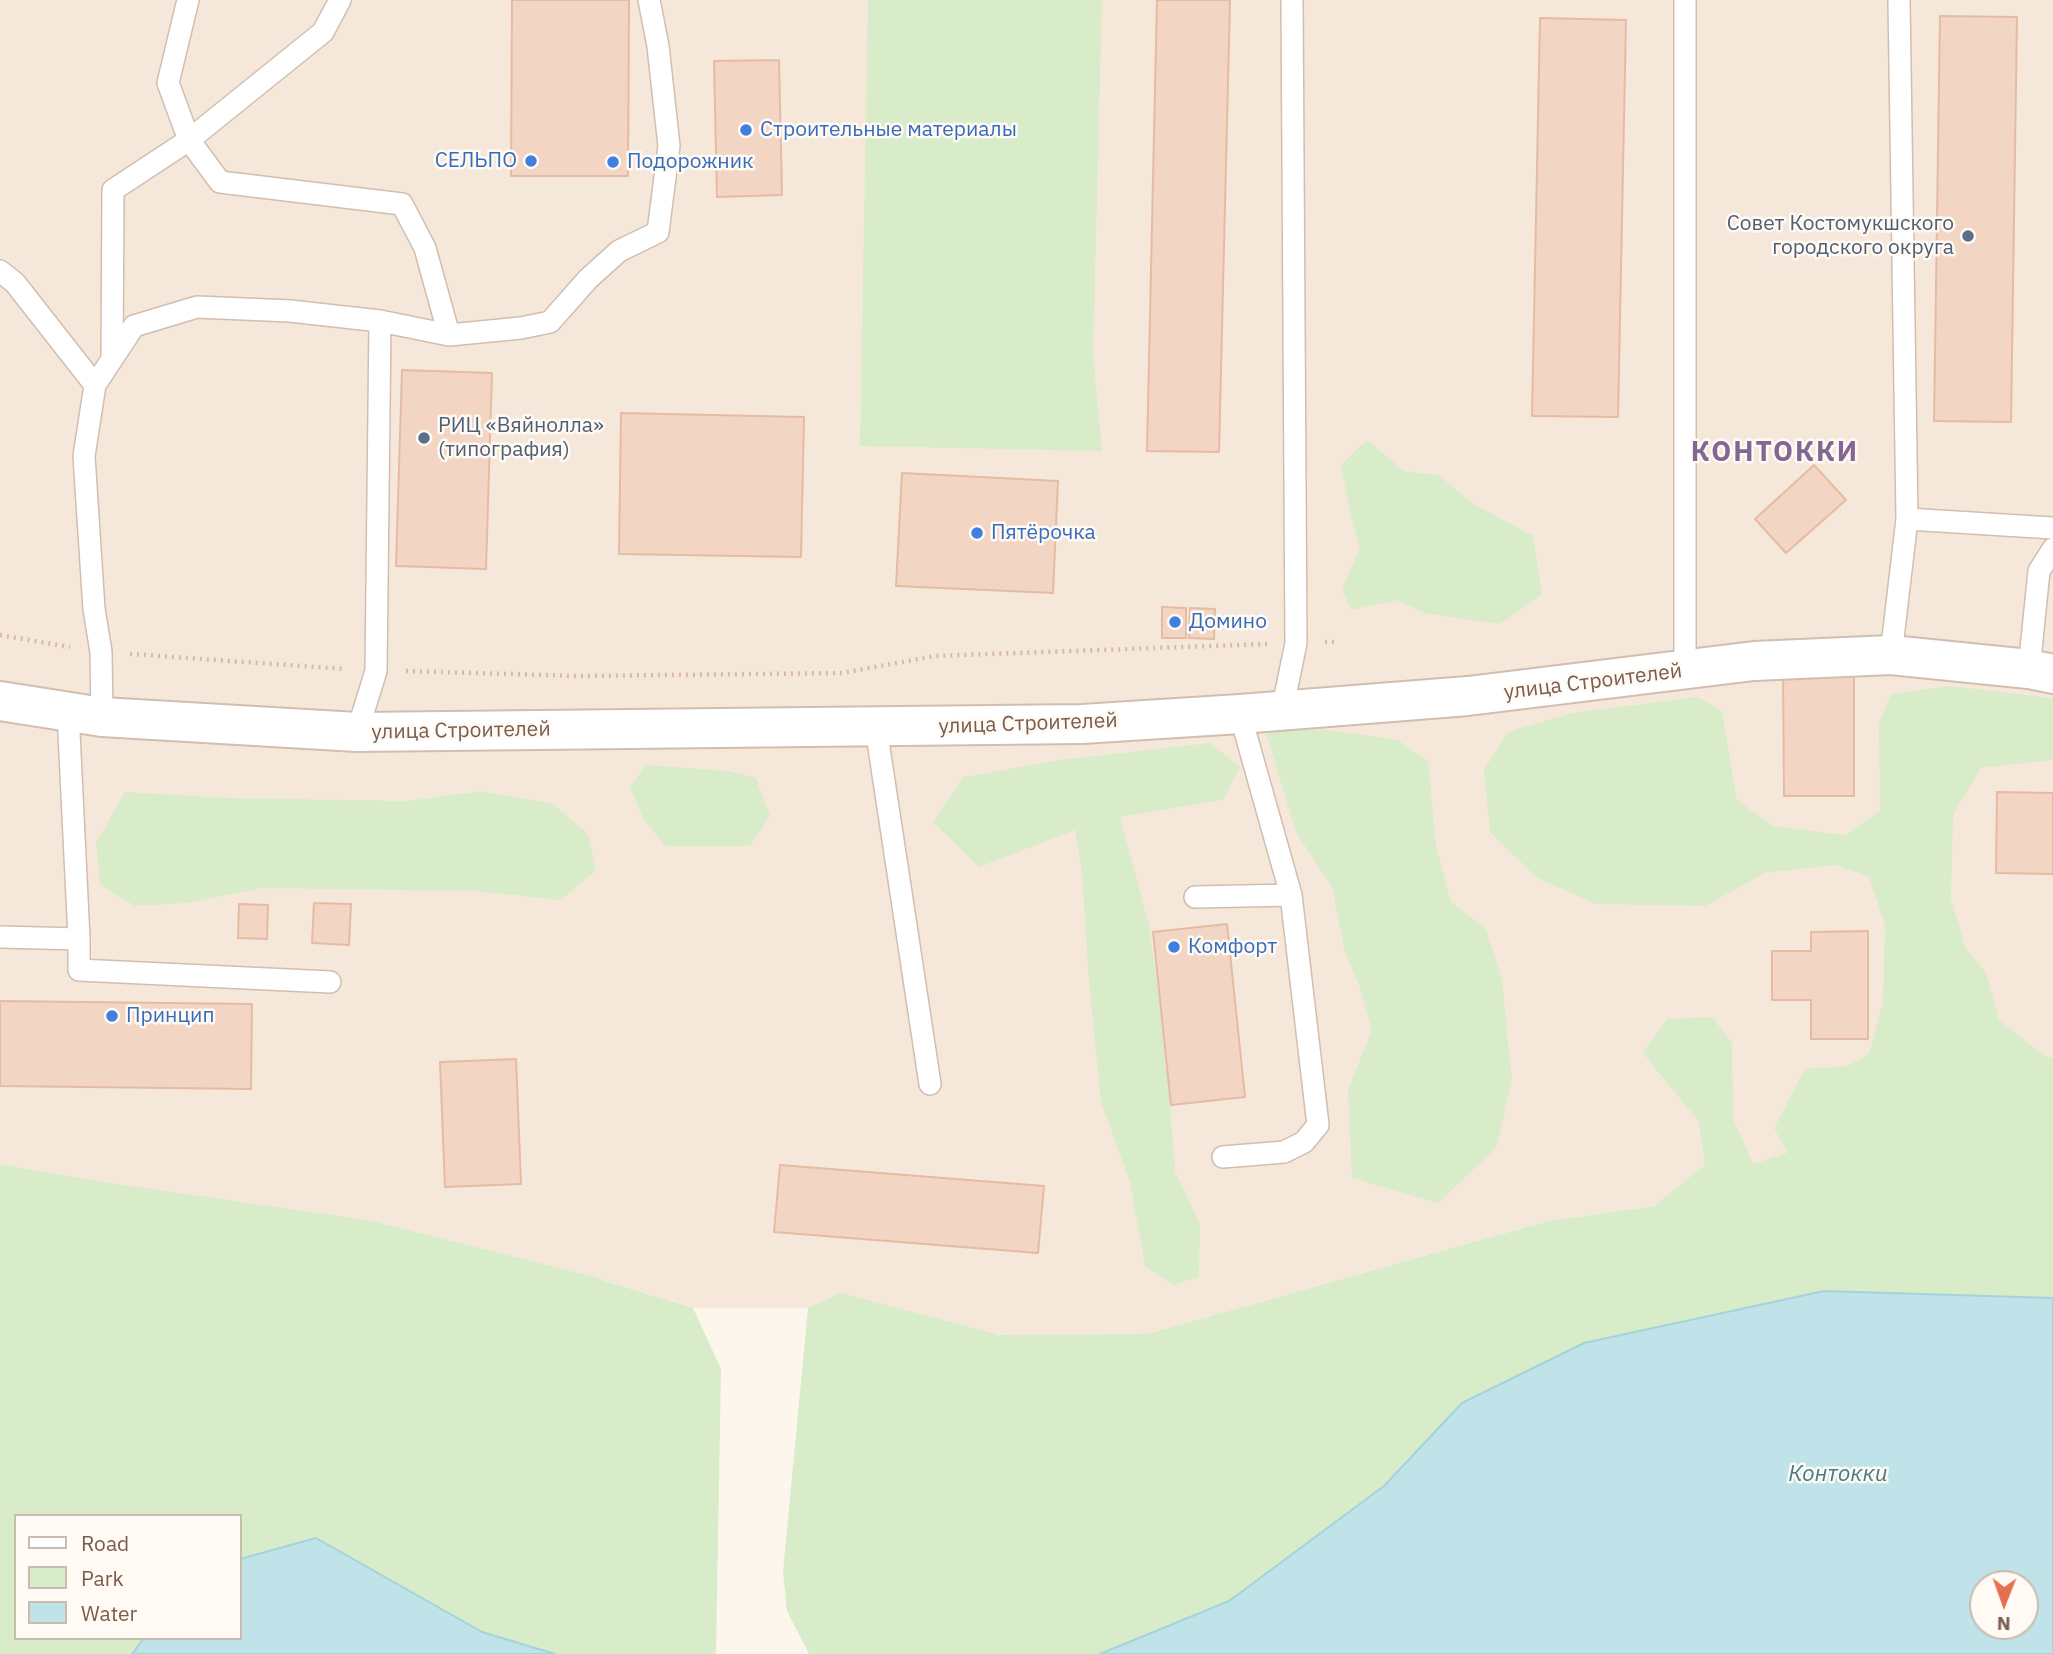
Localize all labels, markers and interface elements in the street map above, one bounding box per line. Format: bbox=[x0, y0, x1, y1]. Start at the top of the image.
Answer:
place label: Строительные материалы bbox=[760, 117, 1017, 143]
marker: Строительные материалы bbox=[738, 122, 754, 138]
place label: СЕЛЬПО bbox=[435, 148, 517, 174]
place label: Подорожник bbox=[627, 149, 754, 175]
marker: СЕЛЬПО bbox=[523, 153, 539, 169]
marker: Подорожник bbox=[605, 154, 621, 170]
place label: Совет Костомукшского городского округа bbox=[1727, 211, 1954, 261]
marker: Совет Костомукшского городского округа bbox=[1960, 228, 1976, 244]
place label: РИЦ «Вяйнолла» (типография) bbox=[438, 413, 604, 463]
marker: РИЦ «Вяйнолла» (типография) bbox=[416, 430, 432, 446]
district label: КОНТОККИ bbox=[1692, 436, 1858, 470]
place label: Пятёрочка bbox=[991, 520, 1096, 546]
marker: Пятёрочка bbox=[969, 525, 985, 541]
place label: Домино bbox=[1189, 609, 1267, 635]
marker: Домино bbox=[1167, 614, 1183, 630]
street label: улица Строителей bbox=[1502, 659, 1684, 705]
street label: улица Строителей bbox=[938, 708, 1118, 740]
street label: улица Строителей bbox=[371, 717, 551, 745]
place label: Комфорт bbox=[1188, 934, 1277, 960]
marker: Комфорт bbox=[1166, 939, 1182, 955]
place label: Принцип bbox=[126, 1003, 214, 1029]
marker: Принцип bbox=[104, 1008, 120, 1024]
water label: Контокки bbox=[1788, 1460, 1888, 1488]
legend bbox=[14, 1514, 242, 1640]
text: Road bbox=[81, 1529, 129, 1557]
text: Park bbox=[81, 1564, 124, 1592]
north arrow bbox=[1969, 1570, 2039, 1640]
text: Water bbox=[81, 1599, 137, 1627]
text: N bbox=[1997, 1612, 2011, 1636]

